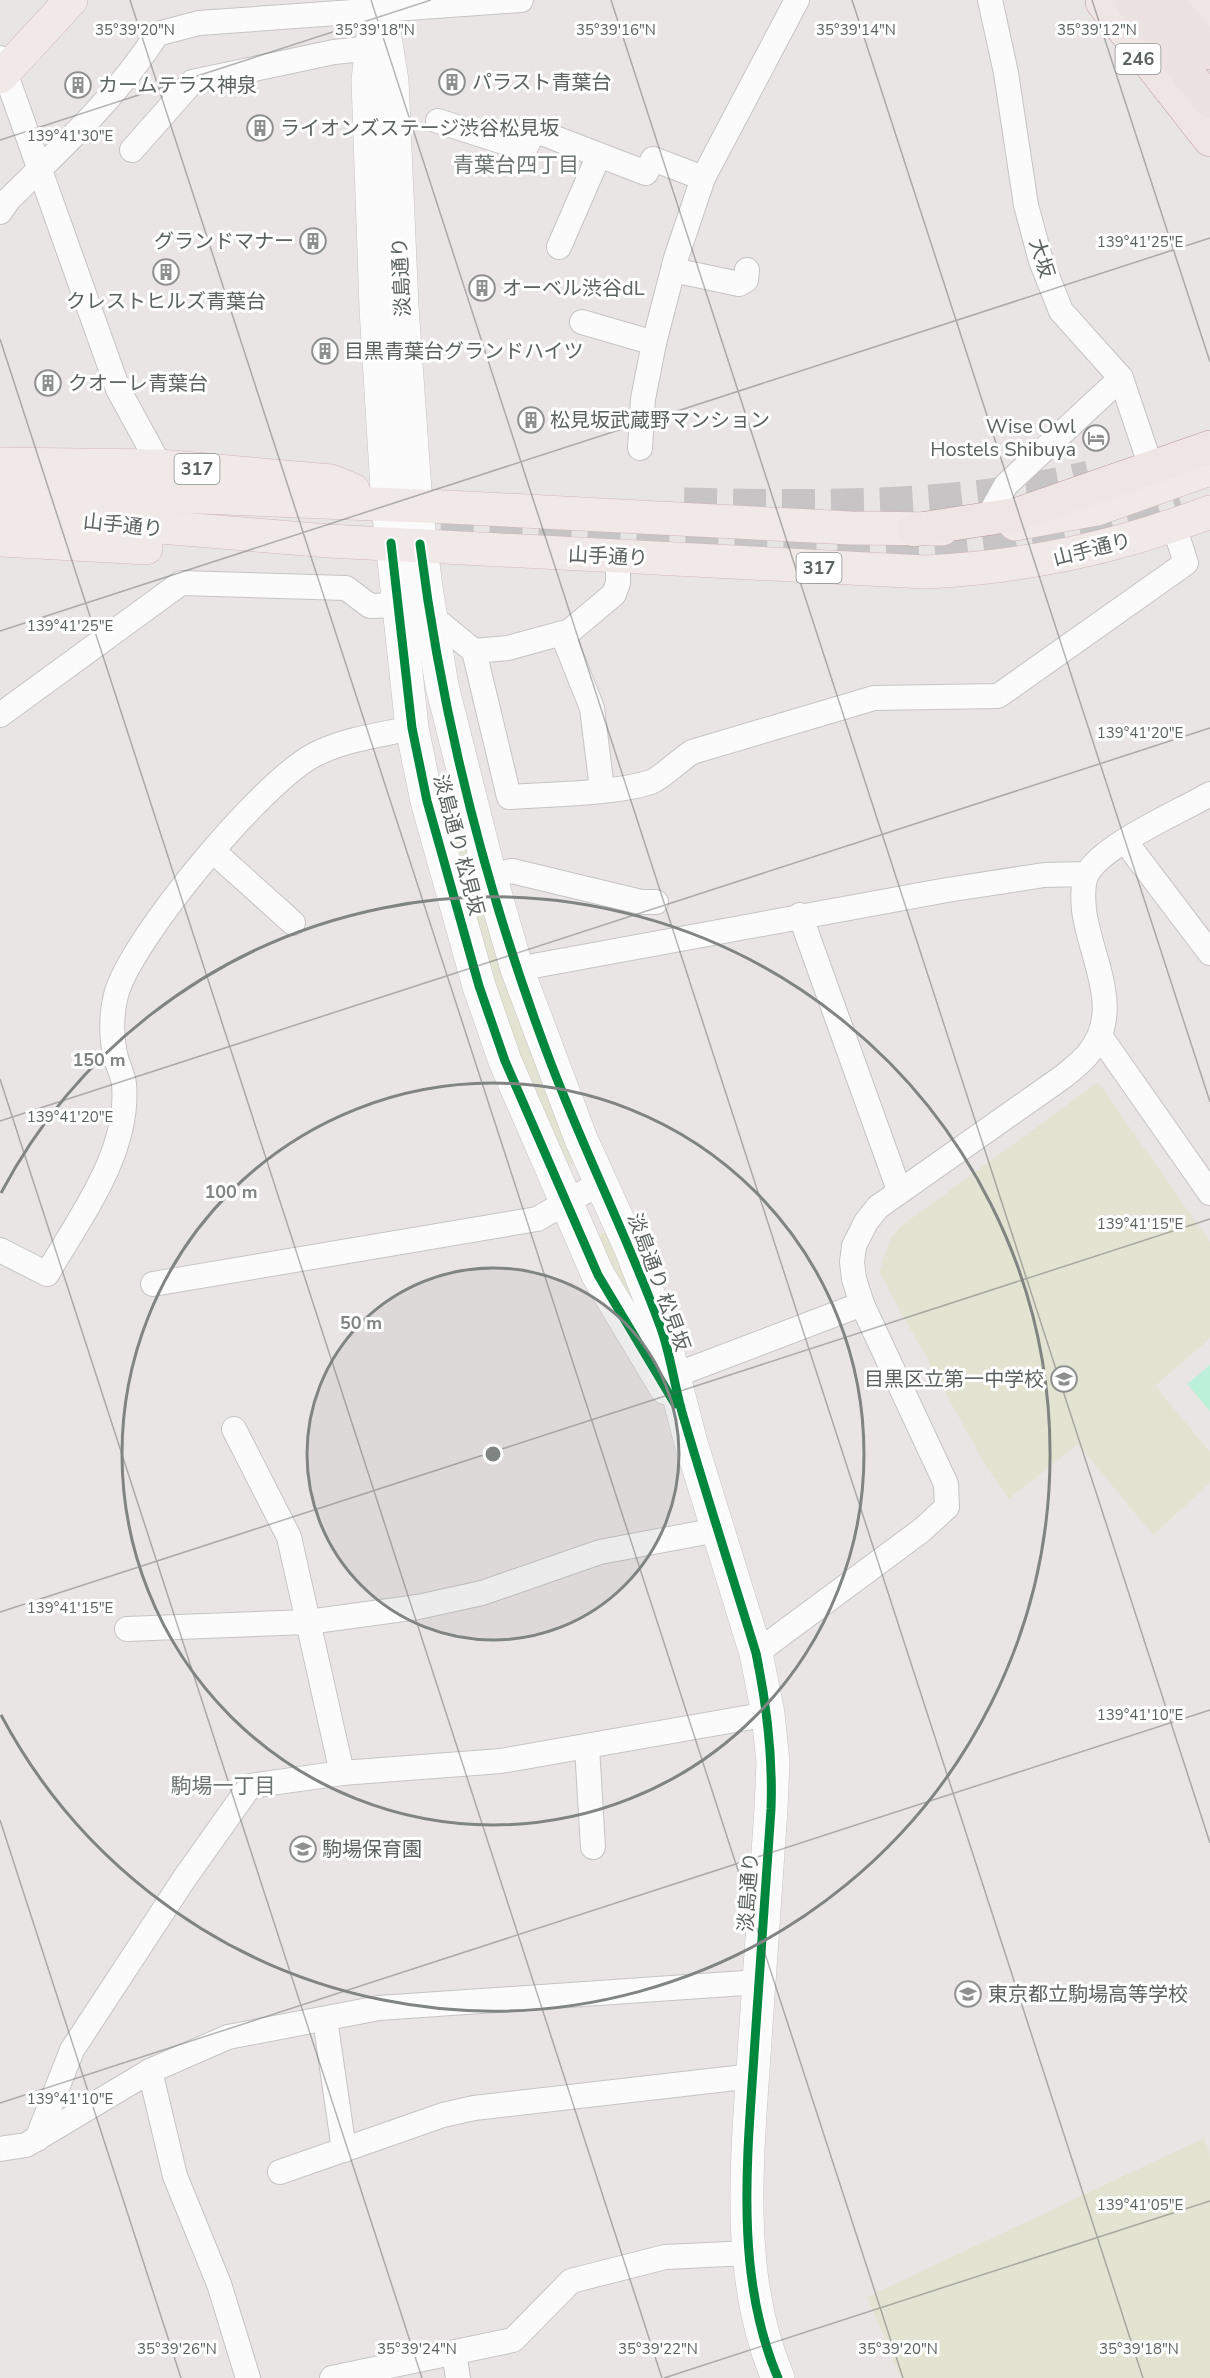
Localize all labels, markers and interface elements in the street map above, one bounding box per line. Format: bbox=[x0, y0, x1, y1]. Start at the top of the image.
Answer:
text: 35°39'20"N bbox=[95, 20, 175, 40]
text: 35°39'18"N bbox=[335, 20, 415, 40]
text: 35°39'16"N bbox=[576, 20, 656, 40]
text: 35°39'14"N bbox=[816, 20, 896, 40]
text: 35°39'12"N bbox=[1057, 20, 1137, 40]
road number: 246 bbox=[1116, 44, 1160, 74]
building icon: パラスト青葉台 bbox=[437, 67, 467, 97]
place label: パラスト青葉台 bbox=[472, 69, 612, 96]
building icon: カームテラス神泉 bbox=[63, 70, 93, 100]
place label: カームテラス神泉 bbox=[98, 72, 257, 99]
building icon: ライオンズステージ渋谷松見坂 bbox=[245, 113, 275, 143]
place label: ライオンズステージ渋谷松見坂 bbox=[280, 115, 559, 142]
text: 139°41'30"E bbox=[27, 126, 113, 146]
district label: 青葉台四丁目 bbox=[453, 151, 579, 179]
building icon: グランドマナー bbox=[298, 226, 328, 256]
place label: グランドマナー bbox=[154, 228, 294, 255]
text: 139°41'25"E bbox=[1097, 232, 1183, 252]
street label: 大坂 bbox=[1023, 235, 1061, 281]
street label: 淡島通り bbox=[386, 236, 417, 318]
building icon: クレストヒルズ青葉台 bbox=[151, 257, 181, 287]
building icon: オーベル渋谷dL bbox=[467, 273, 497, 303]
place label: オーベル渋谷dL bbox=[502, 275, 645, 302]
place label: クレストヒルズ青葉台 bbox=[66, 288, 266, 315]
building icon: 目黒青葉台グランドハイツ bbox=[310, 336, 340, 366]
place label: 目黒青葉台グランドハイツ bbox=[344, 338, 584, 365]
building icon: クオーレ青葉台 bbox=[33, 368, 63, 398]
place label: クオーレ青葉台 bbox=[68, 370, 208, 397]
building icon: 松見坂武蔵野マンション bbox=[516, 405, 546, 435]
place label: 松見坂武蔵野マンション bbox=[550, 407, 770, 434]
place label: Wise Owl Hostels Shibuya bbox=[930, 413, 1076, 463]
hotel icon: Wise Owl Hostels Shibuya bbox=[1081, 423, 1111, 453]
road number: 317 bbox=[174, 454, 220, 484]
street label: 山手通り bbox=[82, 508, 164, 543]
street label: 山手通り bbox=[1050, 527, 1134, 572]
street label: 山手通り bbox=[567, 541, 649, 572]
road number: 317 bbox=[796, 553, 842, 583]
text: 139°41'25"E bbox=[27, 616, 113, 636]
text: 139°41'20"E bbox=[1097, 723, 1183, 743]
street label: 淡島通り 松見坂 bbox=[427, 772, 490, 919]
text: 150 m bbox=[72, 1048, 126, 1072]
text: 139°41'20"E bbox=[27, 1107, 113, 1127]
text: 100 m bbox=[204, 1180, 258, 1204]
street label: 淡島通り 松見坂 bbox=[621, 1209, 696, 1355]
text: 139°41'15"E bbox=[1097, 1214, 1183, 1234]
text: 50 m bbox=[340, 1311, 382, 1335]
school or university icon: 目黒区立第一中学校 bbox=[1049, 1364, 1079, 1394]
place label: 目黒区立第一中学校 bbox=[864, 1366, 1044, 1393]
centre of rings bbox=[483, 1444, 503, 1464]
text: 139°41'15"E bbox=[27, 1598, 113, 1618]
text: 139°41'10"E bbox=[1097, 1705, 1183, 1725]
district label: 駒場一丁目 bbox=[171, 1772, 276, 1800]
school or university icon: 駒場保育園 bbox=[288, 1834, 318, 1864]
place label: 駒場保育園 bbox=[322, 1836, 422, 1863]
street label: 淡島通り bbox=[732, 1851, 765, 1933]
school or university icon: 東京都立駒場高等学校 bbox=[953, 1979, 983, 2009]
place label: 東京都立駒場高等学校 bbox=[988, 1981, 1188, 2008]
text: 139°41'10"E bbox=[27, 2089, 113, 2109]
text: 139°41'05"E bbox=[1097, 2195, 1183, 2215]
text: 35°39'26"N bbox=[137, 2339, 217, 2359]
text: 35°39'24"N bbox=[377, 2339, 457, 2359]
text: 35°39'22"N bbox=[618, 2339, 698, 2359]
text: 35°39'20"N bbox=[858, 2339, 938, 2359]
text: 35°39'18"N bbox=[1099, 2339, 1179, 2359]

